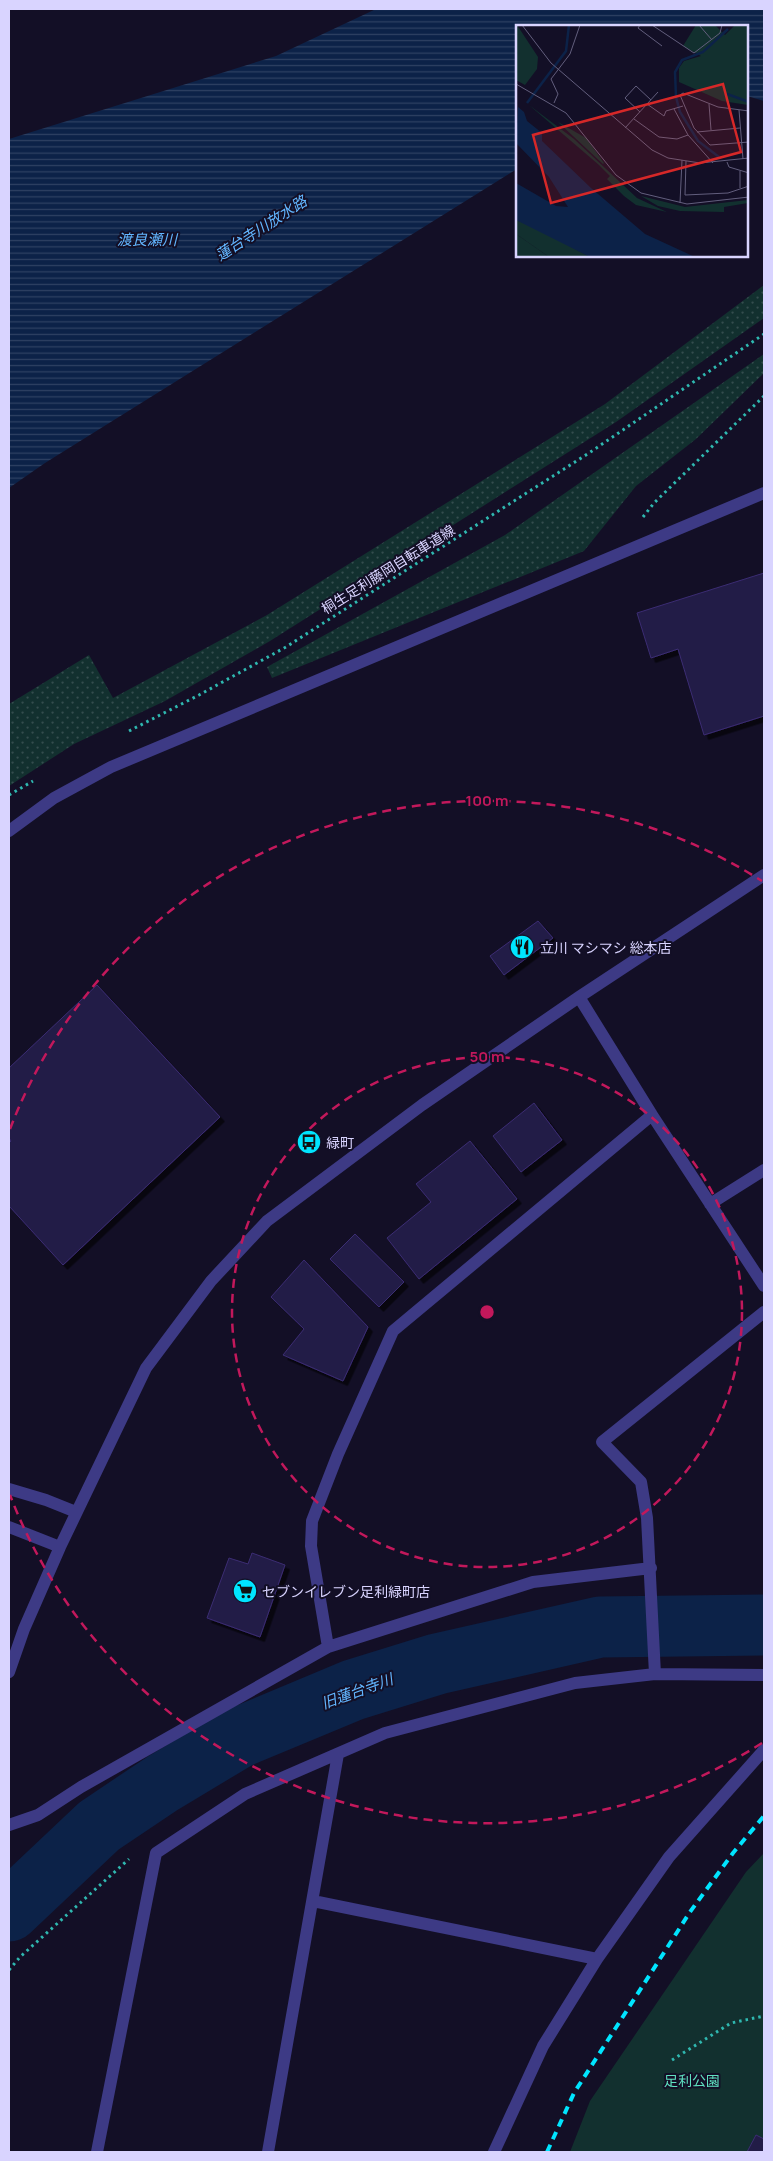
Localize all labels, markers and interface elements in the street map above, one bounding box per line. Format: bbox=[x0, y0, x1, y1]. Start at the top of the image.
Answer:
inset map bbox=[516, 25, 748, 258]
water label: 蓮台寺川放水路 bbox=[211, 190, 312, 265]
water label: 渡良瀬川 bbox=[117, 229, 179, 250]
street label: 桐生足利藤岡自転車道線 bbox=[318, 520, 458, 618]
text: 100 m bbox=[466, 790, 508, 811]
restaurant icon: 立川 マシマシ 総本店 bbox=[509, 934, 535, 960]
place label: 立川 マシマシ 総本店 bbox=[540, 938, 672, 957]
text: 50 m bbox=[469, 1046, 505, 1067]
bus stop icon: 緑町 bbox=[296, 1129, 322, 1155]
place label: 緑町 bbox=[326, 1133, 354, 1152]
centre of rings bbox=[478, 1303, 496, 1321]
supermarket icon: セブンイレブン足利緑町店 bbox=[232, 1578, 258, 1604]
place label: セブンイレブン足利緑町店 bbox=[262, 1582, 430, 1601]
water label: 旧蓮台寺川 bbox=[318, 1668, 398, 1714]
park label: 足利公園 bbox=[664, 2071, 720, 2090]

